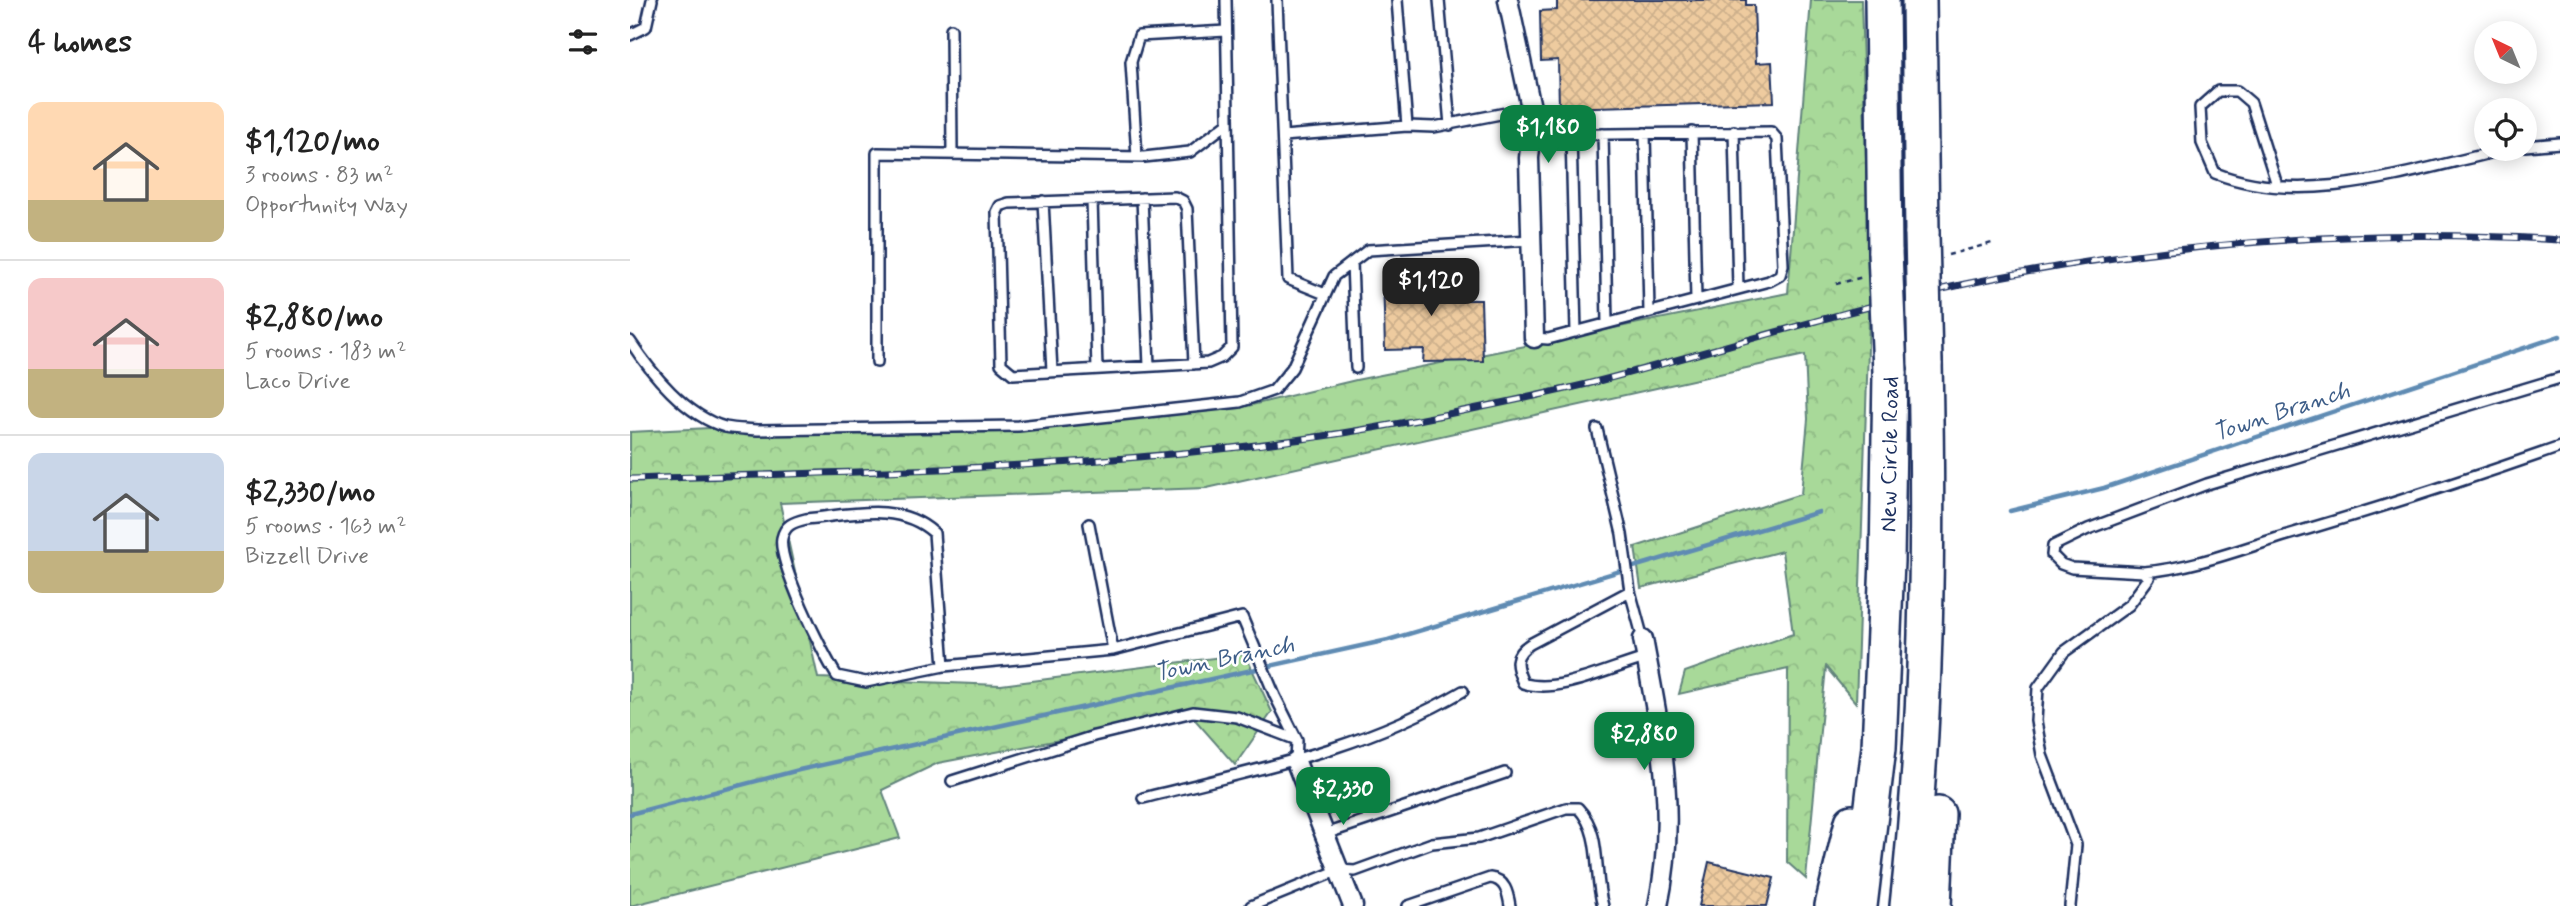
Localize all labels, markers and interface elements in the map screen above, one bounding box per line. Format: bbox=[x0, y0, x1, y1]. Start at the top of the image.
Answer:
north arrow bbox=[2474, 21, 2538, 84]
map controls bbox=[2474, 21, 2537, 161]
text: 4 homes bbox=[28, 23, 132, 62]
icon: filters bbox=[564, 23, 602, 61]
button: locate bbox=[2474, 98, 2537, 161]
pin: $1,180 bbox=[1491, 106, 1605, 165]
text: $1,180 bbox=[1516, 113, 1580, 143]
text: $1,120/mo bbox=[245, 122, 380, 161]
icon: home bbox=[84, 130, 168, 214]
text: 3 rooms · 83 m² bbox=[245, 161, 393, 191]
text: Opportunity Way bbox=[245, 191, 408, 221]
pin: $1,120 bbox=[1374, 258, 1488, 318]
text: $1,120 bbox=[1398, 266, 1464, 296]
text: $2,880/mo bbox=[245, 298, 383, 337]
icon: home bbox=[84, 306, 168, 390]
text: 5 rooms · 183 m² bbox=[245, 337, 406, 367]
text: Laco Drive bbox=[245, 367, 351, 397]
street label: New Circle Road bbox=[1874, 376, 1907, 533]
water label: Town Branch bbox=[2209, 376, 2354, 449]
text: $2,330/mo bbox=[245, 473, 375, 512]
icon: home bbox=[84, 481, 168, 565]
text: 5 rooms · 163 m² bbox=[245, 512, 407, 542]
text: Bizzell Drive bbox=[245, 542, 369, 572]
water label: Town Branch bbox=[1151, 629, 1297, 689]
pin: $2,880 bbox=[1587, 712, 1701, 772]
text: $2,880 bbox=[1610, 720, 1678, 750]
pin: $2,330 bbox=[1286, 768, 1400, 827]
text: $2,330 bbox=[1312, 775, 1374, 805]

